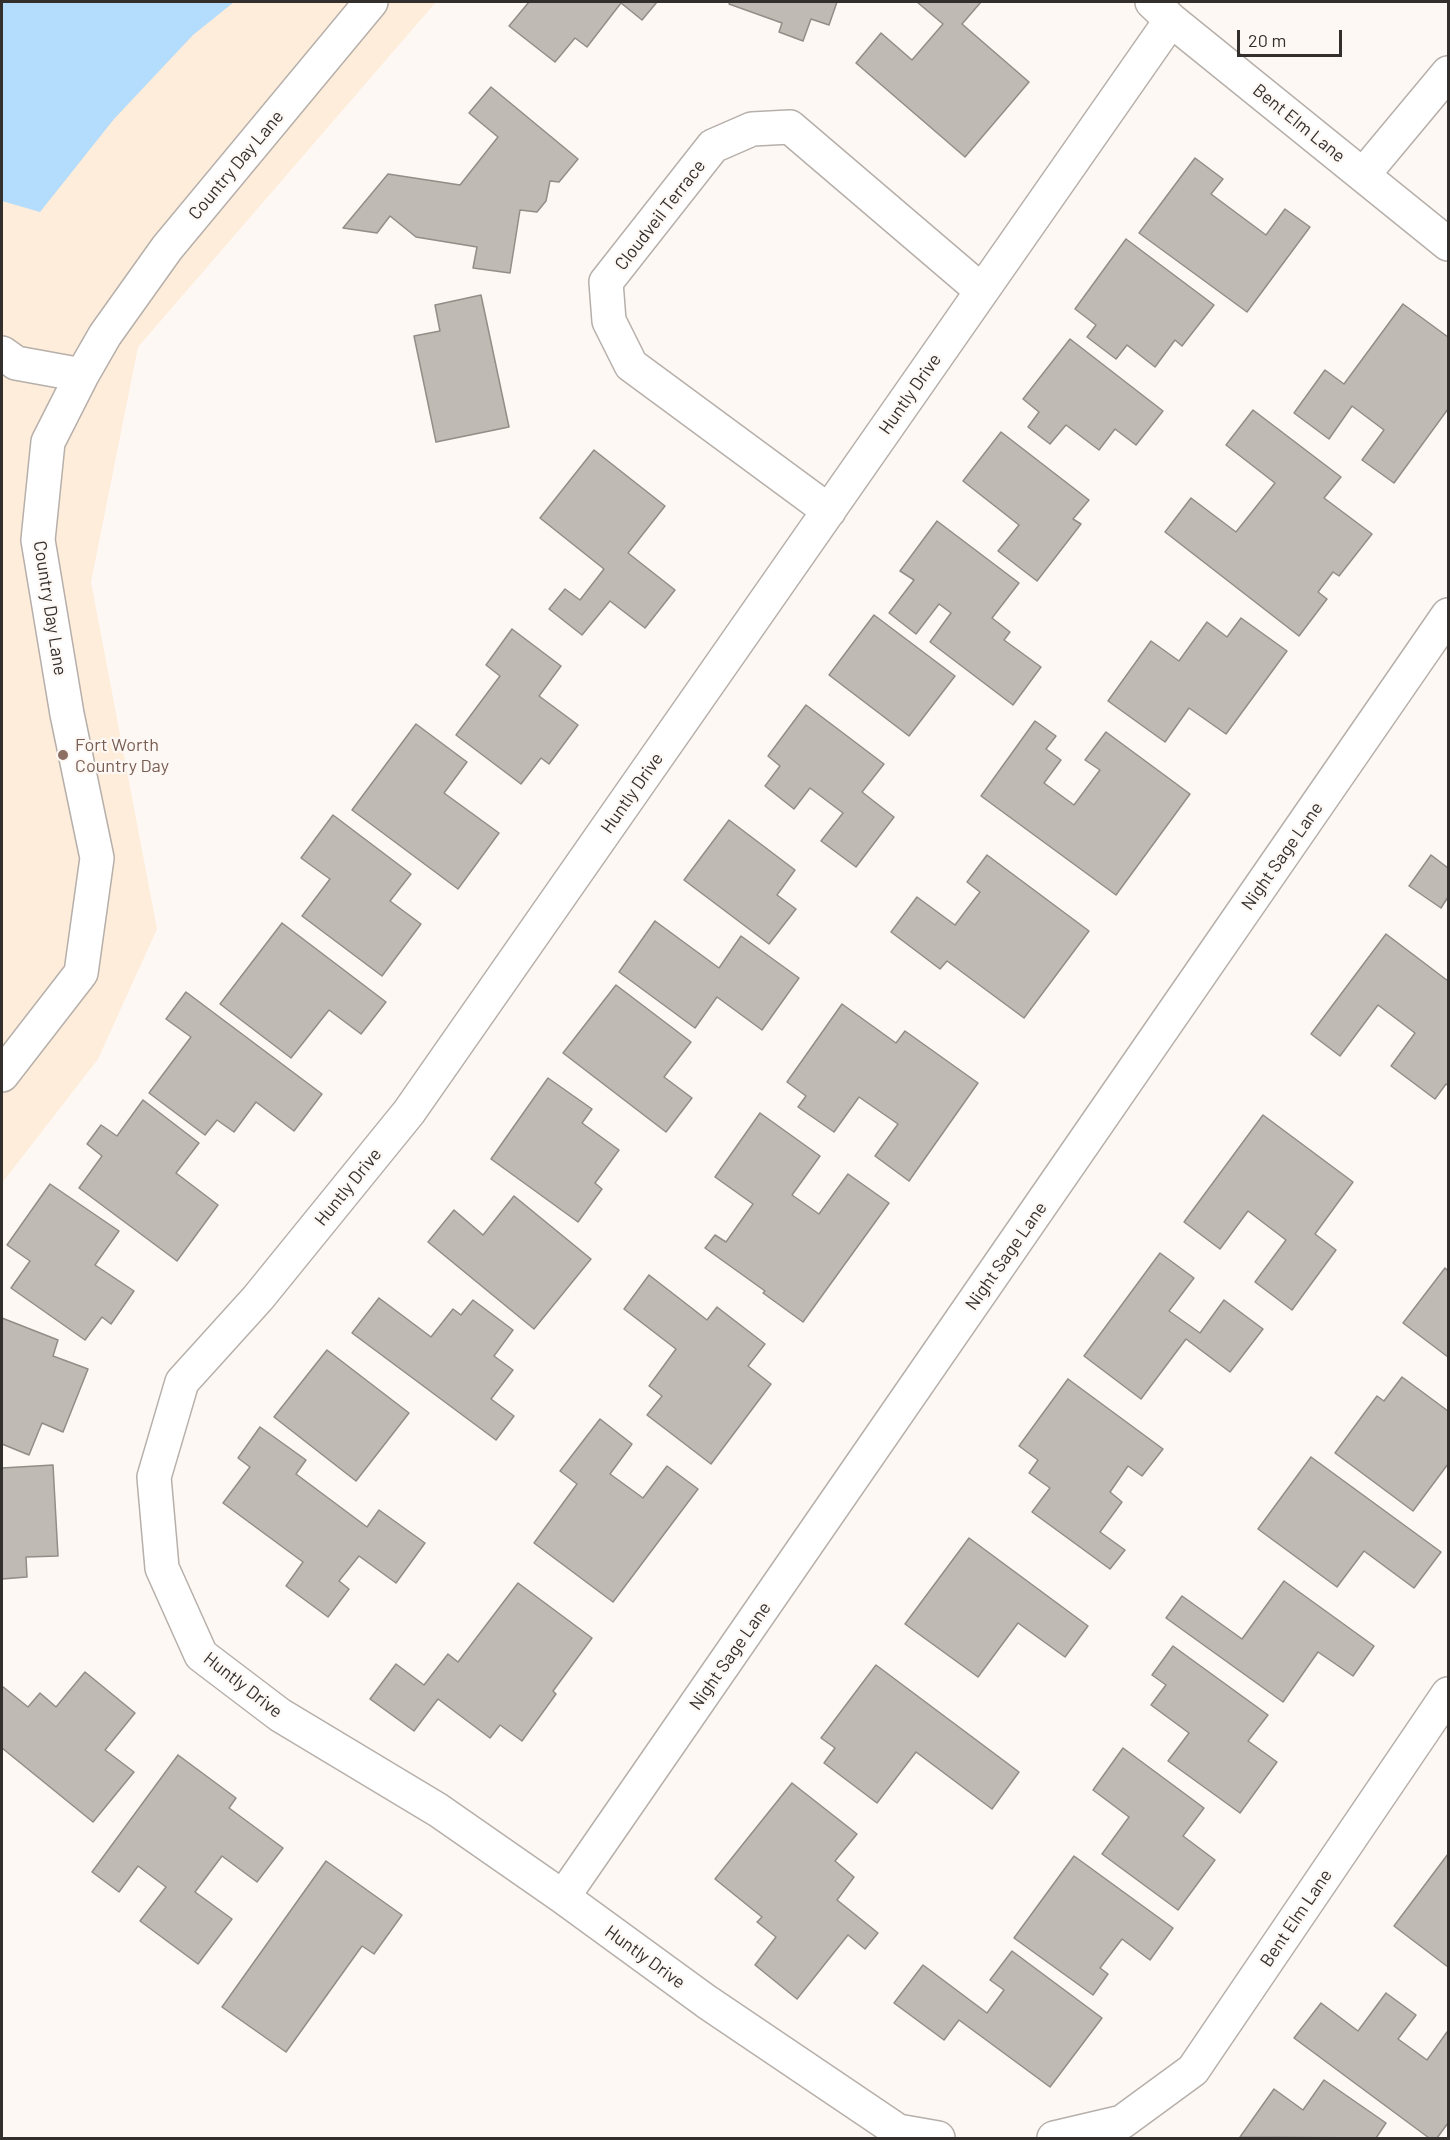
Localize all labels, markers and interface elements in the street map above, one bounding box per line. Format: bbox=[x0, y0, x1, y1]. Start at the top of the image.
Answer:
scale bar bbox=[1240, 18, 1345, 56]
text: 20 m bbox=[1248, 29, 1286, 51]
street label: Bent Elm Lane bbox=[1248, 79, 1350, 167]
street label: Country Day Lane bbox=[184, 106, 288, 224]
street label: Cloudveil Terrace bbox=[610, 155, 710, 275]
street label: Huntly Drive bbox=[874, 349, 946, 439]
street label: Country Day Lane bbox=[29, 539, 71, 677]
place label: Fort Worth Country Day bbox=[75, 734, 169, 777]
marker: Fort Worth Country Day bbox=[56, 748, 70, 762]
street label: Huntly Drive bbox=[596, 748, 668, 838]
street label: Night Sage Lane bbox=[1237, 798, 1327, 914]
street label: Huntly Drive bbox=[310, 1144, 386, 1230]
street label: Night Sage Lane bbox=[961, 1198, 1051, 1314]
street label: Night Sage Lane bbox=[685, 1598, 775, 1714]
street label: Huntly Drive bbox=[199, 1648, 287, 1722]
street label: Bent Elm Lane bbox=[1255, 1865, 1337, 1971]
street label: Huntly Drive bbox=[601, 1921, 689, 1993]

